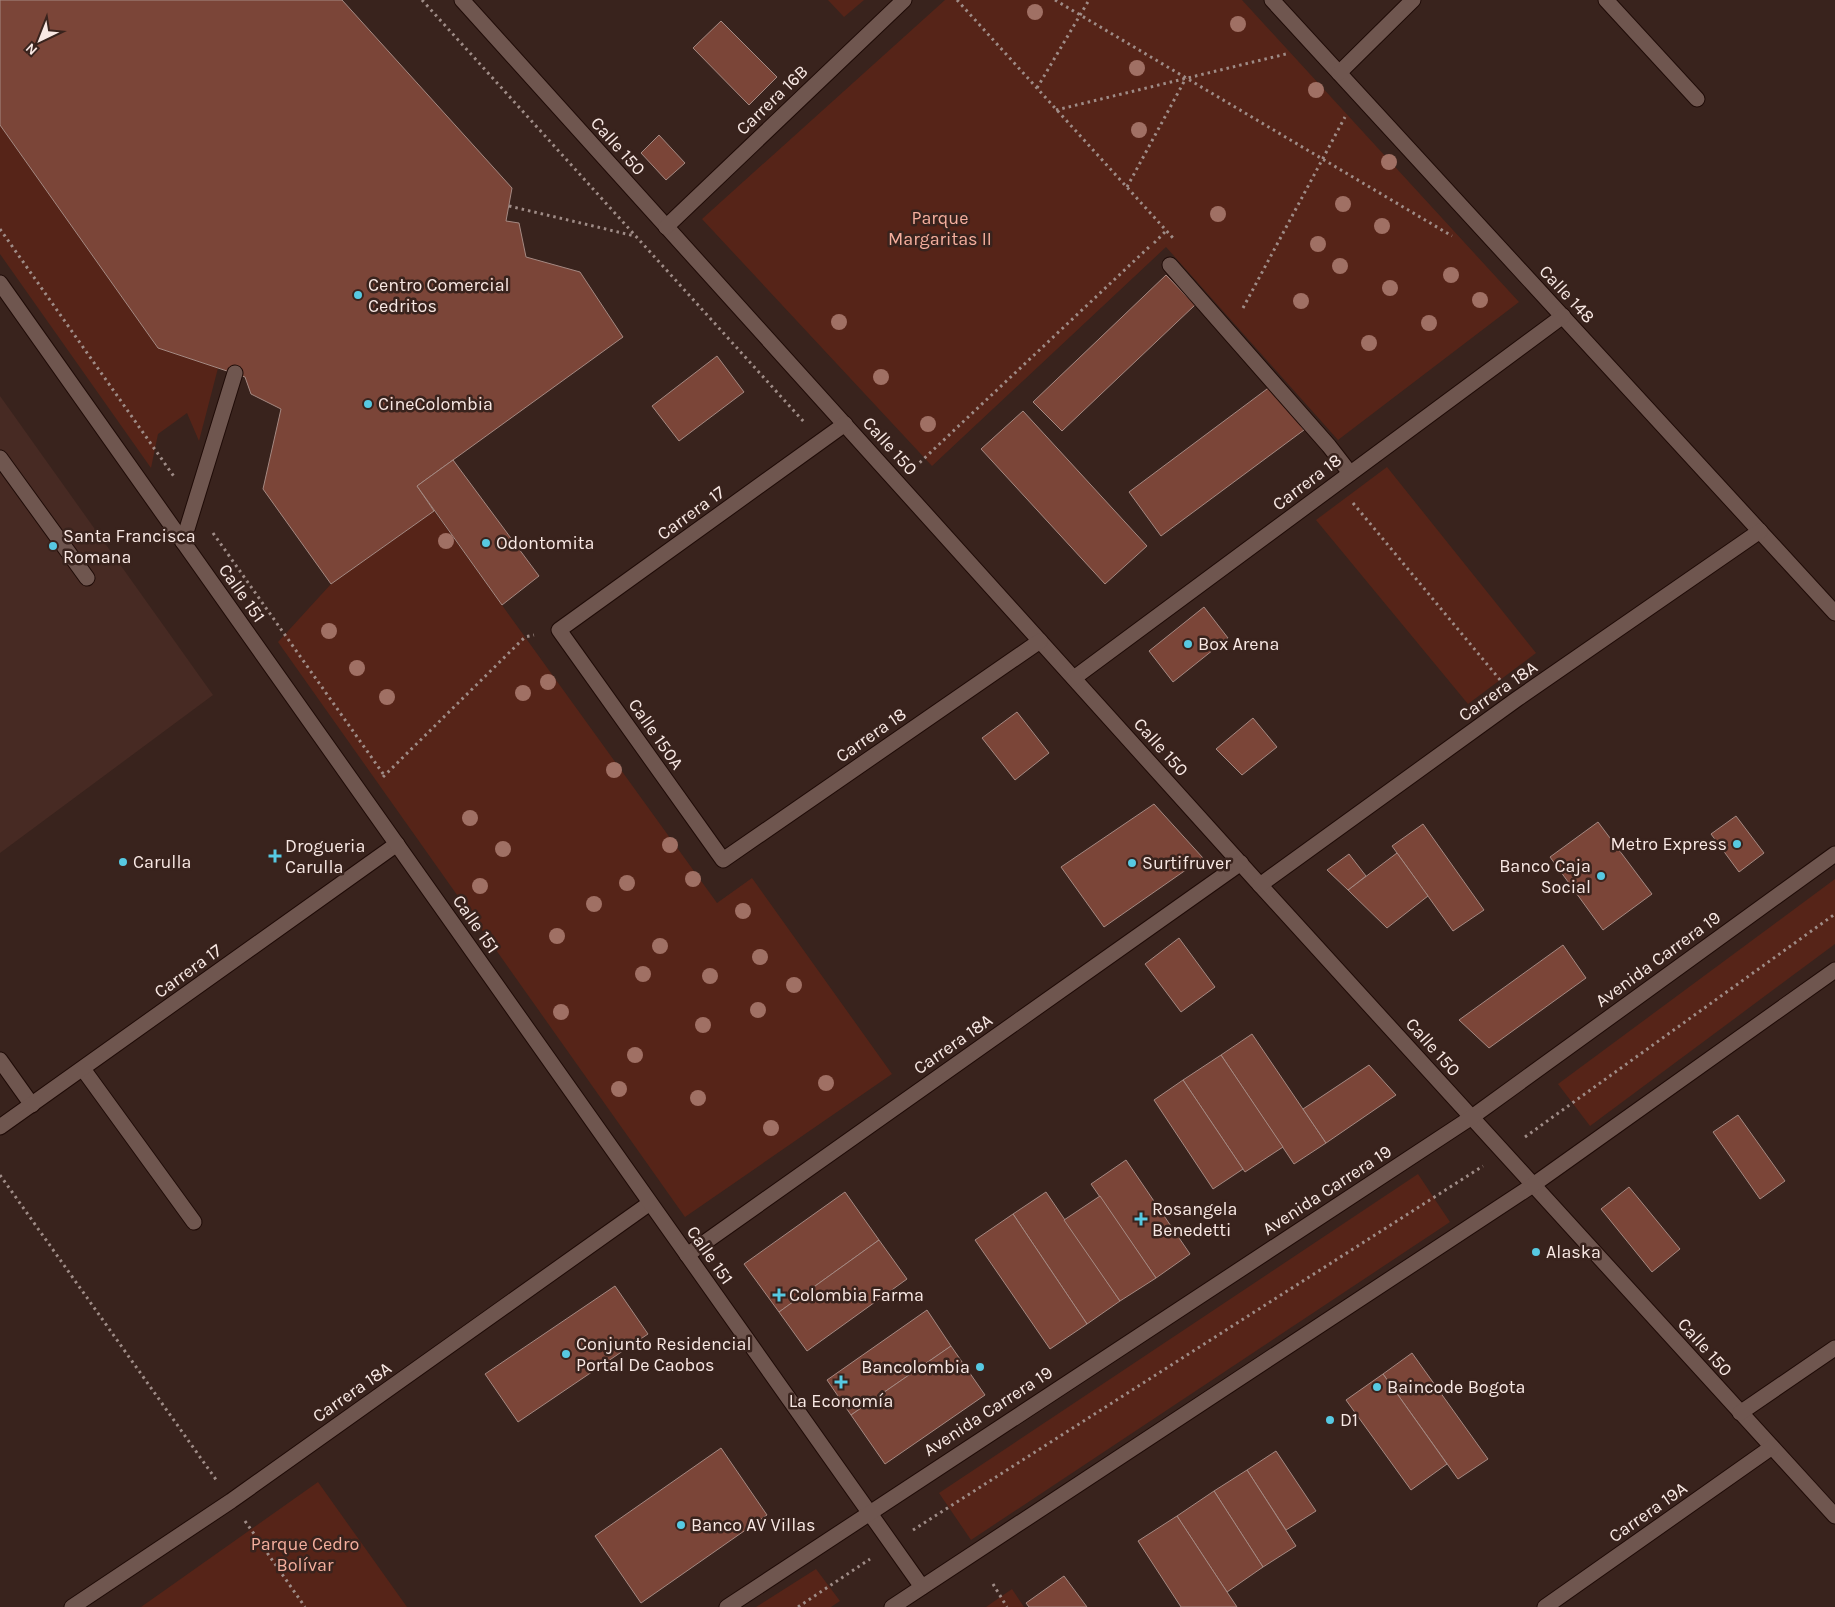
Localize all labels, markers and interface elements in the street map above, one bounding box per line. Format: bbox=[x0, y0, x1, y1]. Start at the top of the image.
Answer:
north arrow bbox=[15, 15, 65, 65]
text: N bbox=[22, 39, 41, 59]
street label: Carrera 16B bbox=[732, 60, 812, 140]
street label: Calle 150 bbox=[586, 112, 650, 180]
park label: Parque Margaritas II bbox=[888, 207, 992, 250]
street label: Calle 148 bbox=[1535, 260, 1599, 328]
place label: Centro Comercial Cedritos bbox=[368, 274, 510, 317]
marker: Centro Comercial Cedritos bbox=[352, 289, 364, 301]
place label: CineColombia bbox=[378, 393, 493, 415]
marker: CineColombia bbox=[362, 398, 374, 410]
street label: Calle 150 bbox=[858, 412, 922, 480]
street label: Carrera 18 bbox=[1268, 449, 1346, 515]
street label: Carrera 17 bbox=[653, 481, 730, 545]
place label: Santa Francisca Romana bbox=[63, 525, 196, 568]
place label: Odontomita bbox=[496, 532, 594, 554]
marker: Odontomita bbox=[480, 537, 492, 549]
marker: Santa Francisca Romana bbox=[47, 540, 59, 552]
street label: Calle 151 bbox=[214, 559, 270, 627]
place label: Box Arena bbox=[1198, 633, 1279, 655]
marker: Box Arena bbox=[1182, 638, 1194, 650]
street label: Carrera 18A bbox=[1454, 656, 1542, 726]
street label: Calle 150A bbox=[624, 694, 688, 774]
street label: Carrera 18 bbox=[832, 703, 910, 767]
street label: Calle 150 bbox=[1129, 713, 1193, 781]
place label: Metro Express bbox=[1611, 833, 1727, 855]
place label: Drogueria Carulla bbox=[285, 835, 365, 878]
marker: Metro Express bbox=[1731, 838, 1743, 850]
marker: Drogueria Carulla bbox=[269, 850, 281, 862]
place label: Carulla bbox=[133, 851, 191, 873]
place label: Surtifruver bbox=[1142, 852, 1231, 874]
place label: Banco Caja Social bbox=[1499, 855, 1591, 898]
marker: Carulla bbox=[117, 856, 129, 868]
marker: Surtifruver bbox=[1126, 857, 1138, 869]
marker: Banco Caja Social bbox=[1595, 870, 1607, 882]
street label: Calle 151 bbox=[448, 890, 504, 958]
street label: Avenida Carrera 19 bbox=[1591, 906, 1725, 1012]
street label: Carrera 17 bbox=[150, 939, 227, 1003]
street label: Carrera 18A bbox=[909, 1009, 997, 1079]
street label: Calle 150 bbox=[1401, 1013, 1465, 1081]
street label: Avenida Carrera 19 bbox=[1258, 1140, 1396, 1240]
place label: Rosangela Benedetti bbox=[1152, 1198, 1237, 1241]
marker: Rosangela Benedetti bbox=[1134, 1212, 1148, 1226]
street label: Calle 151 bbox=[682, 1221, 738, 1289]
place label: Alaska bbox=[1546, 1241, 1601, 1263]
marker: Alaska bbox=[1530, 1246, 1542, 1258]
place label: Colombia Farma bbox=[789, 1284, 924, 1306]
marker: Colombia Farma bbox=[773, 1289, 785, 1301]
street label: Calle 150 bbox=[1673, 1313, 1737, 1381]
place label: Conjunto Residencial Portal De Caobos bbox=[576, 1333, 751, 1376]
marker: Conjunto Residencial Portal De Caobos bbox=[560, 1348, 572, 1360]
place label: Bancolombia bbox=[861, 1356, 970, 1378]
street label: Carrera 18A bbox=[308, 1357, 396, 1427]
street label: Avenida Carrera 19 bbox=[919, 1361, 1057, 1461]
marker: Bancolombia bbox=[974, 1361, 986, 1373]
marker: La Economía bbox=[835, 1376, 847, 1388]
place label: Baincode Bogota bbox=[1387, 1376, 1525, 1398]
marker: Baincode Bogota bbox=[1371, 1381, 1383, 1393]
place label: La Economía bbox=[789, 1390, 893, 1412]
place label: D1 bbox=[1340, 1409, 1358, 1431]
marker: D1 bbox=[1324, 1414, 1336, 1426]
street label: Carrera 19A bbox=[1605, 1477, 1691, 1547]
place label: Banco AV Villas bbox=[691, 1514, 816, 1536]
marker: Banco AV Villas bbox=[675, 1519, 687, 1531]
park label: Parque Cedro Bolívar bbox=[251, 1533, 359, 1576]

